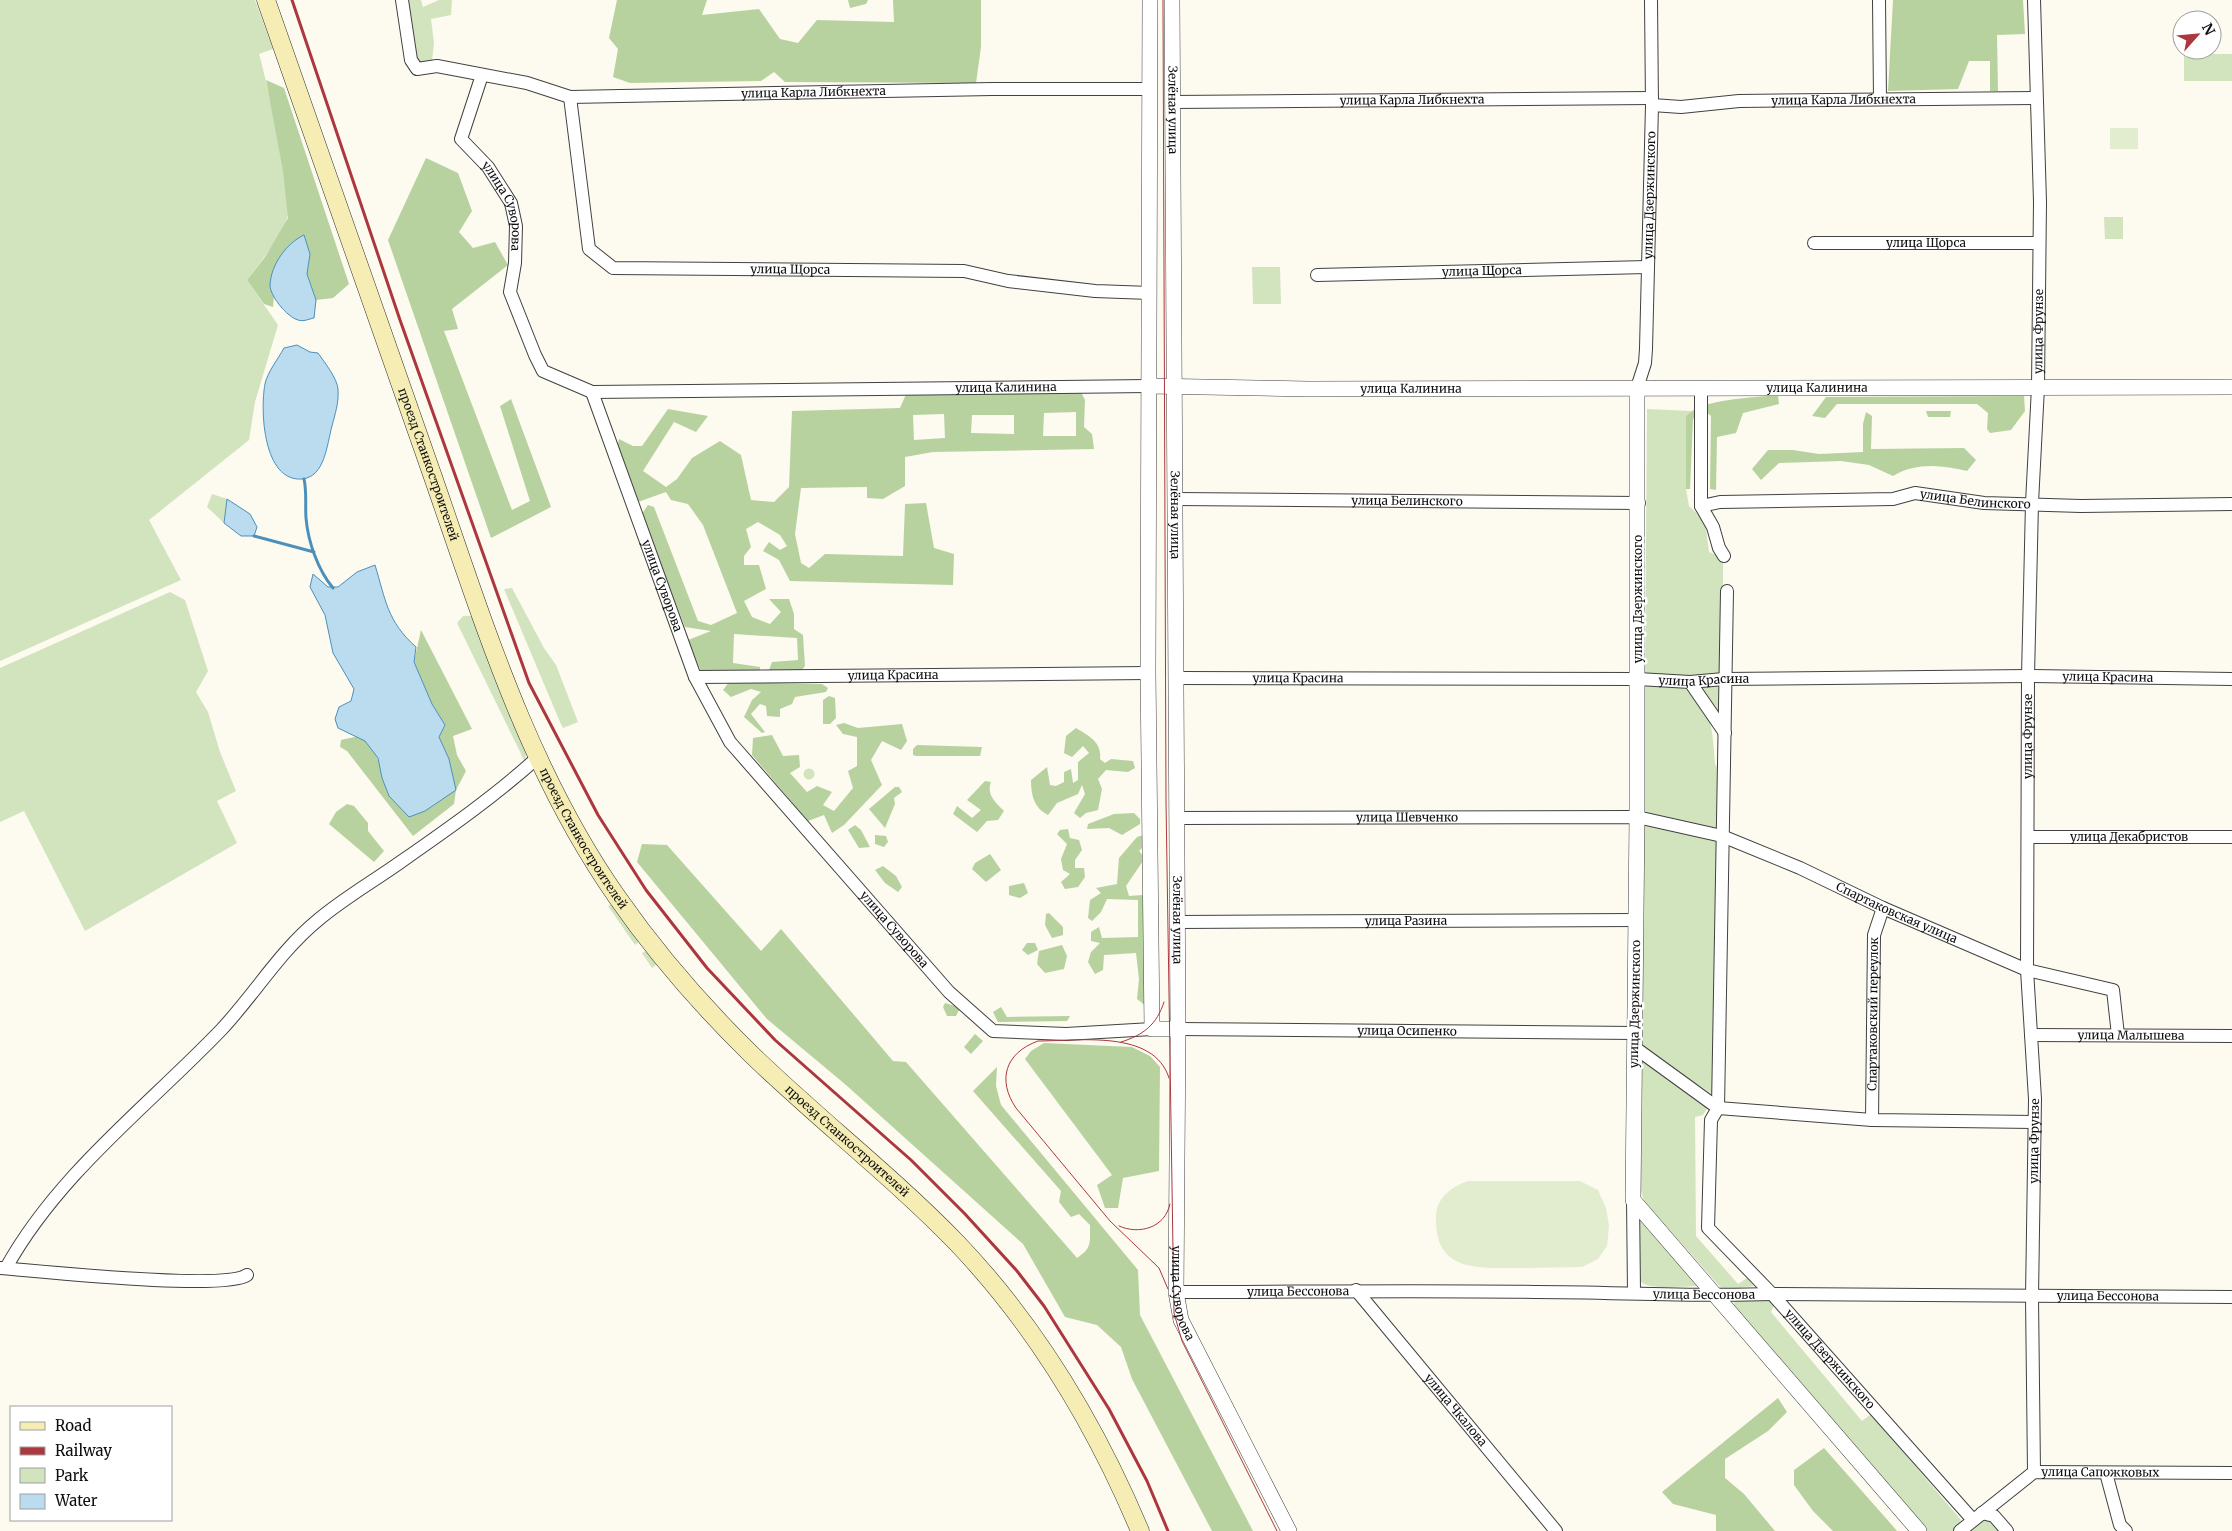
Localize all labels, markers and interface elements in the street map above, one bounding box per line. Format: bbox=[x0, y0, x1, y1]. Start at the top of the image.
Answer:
north arrow bbox=[2172, 10, 2222, 60]
text: N bbox=[2198, 20, 2219, 38]
street label: Зелёная улица bbox=[1165, 66, 1181, 155]
street label: улица Карла Либкнехта bbox=[741, 83, 886, 101]
street label: улица Карла Либкнехта bbox=[1340, 91, 1485, 108]
street label: улица Карла Либкнехта bbox=[1771, 91, 1917, 108]
street label: улица Дзержинского bbox=[1640, 131, 1658, 260]
street label: улица Суворова bbox=[479, 157, 524, 252]
street label: улица Щорса bbox=[1886, 235, 1967, 250]
street label: улица Щорса bbox=[750, 261, 831, 277]
street label: улица Щорса bbox=[1442, 262, 1523, 279]
street label: улица Фрунзе bbox=[2030, 289, 2046, 374]
street label: улица Калинина bbox=[955, 379, 1057, 395]
street label: улица Калинина bbox=[1766, 380, 1868, 395]
street label: улица Калинина bbox=[1360, 381, 1462, 396]
street label: проезд Станкостроителей bbox=[395, 386, 462, 543]
street label: Зелёная улица bbox=[1168, 471, 1183, 560]
street label: улица Белинского bbox=[1919, 486, 2031, 511]
street label: улица Белинского bbox=[1351, 493, 1463, 508]
street label: улица Дзержинского bbox=[1630, 535, 1645, 663]
street label: улица Суворова bbox=[639, 537, 686, 634]
street label: улица Красина bbox=[848, 667, 939, 683]
street label: улица Красина bbox=[2062, 669, 2154, 685]
street label: улица Красина bbox=[1253, 670, 1344, 685]
street label: улица Красина bbox=[1658, 671, 1750, 689]
street label: улица Фрунзе bbox=[2020, 694, 2035, 779]
street label: проезд Станкостроителей bbox=[537, 765, 631, 912]
street label: улица Шевченко bbox=[1356, 809, 1458, 825]
street label: улица Декабристов bbox=[2070, 829, 2188, 844]
street label: Зелёная улица bbox=[1170, 876, 1186, 965]
street label: Спартаковская улица bbox=[1834, 879, 1960, 946]
street label: улица Суворова bbox=[857, 888, 932, 971]
street label: улица Разина bbox=[1365, 913, 1448, 928]
street label: Спартаковский переулок bbox=[1864, 937, 1881, 1091]
street label: улица Дзержинского bbox=[1626, 940, 1643, 1068]
street label: улица Осипенко bbox=[1357, 1023, 1457, 1038]
street label: улица Малышева bbox=[2077, 1027, 2185, 1043]
street label: проезд Станкостроителей bbox=[782, 1082, 913, 1200]
street label: улица Фрунзе bbox=[2026, 1098, 2042, 1184]
street label: улица Суворова bbox=[1169, 1245, 1198, 1343]
street label: улица Бессонова bbox=[1247, 1283, 1350, 1299]
street label: улица Бессонова bbox=[1653, 1286, 1756, 1302]
street label: улица Бессонова bbox=[2057, 1288, 2160, 1304]
street label: улица Дзержинского bbox=[1782, 1306, 1879, 1412]
street label: улица Чкалова bbox=[1421, 1370, 1491, 1450]
legend bbox=[10, 1406, 172, 1521]
text: Road bbox=[55, 1416, 91, 1435]
text: Railway bbox=[55, 1441, 112, 1460]
street label: улица Сапожковых bbox=[2041, 1464, 2160, 1480]
text: Park bbox=[55, 1466, 89, 1485]
text: Water bbox=[54, 1491, 98, 1510]

